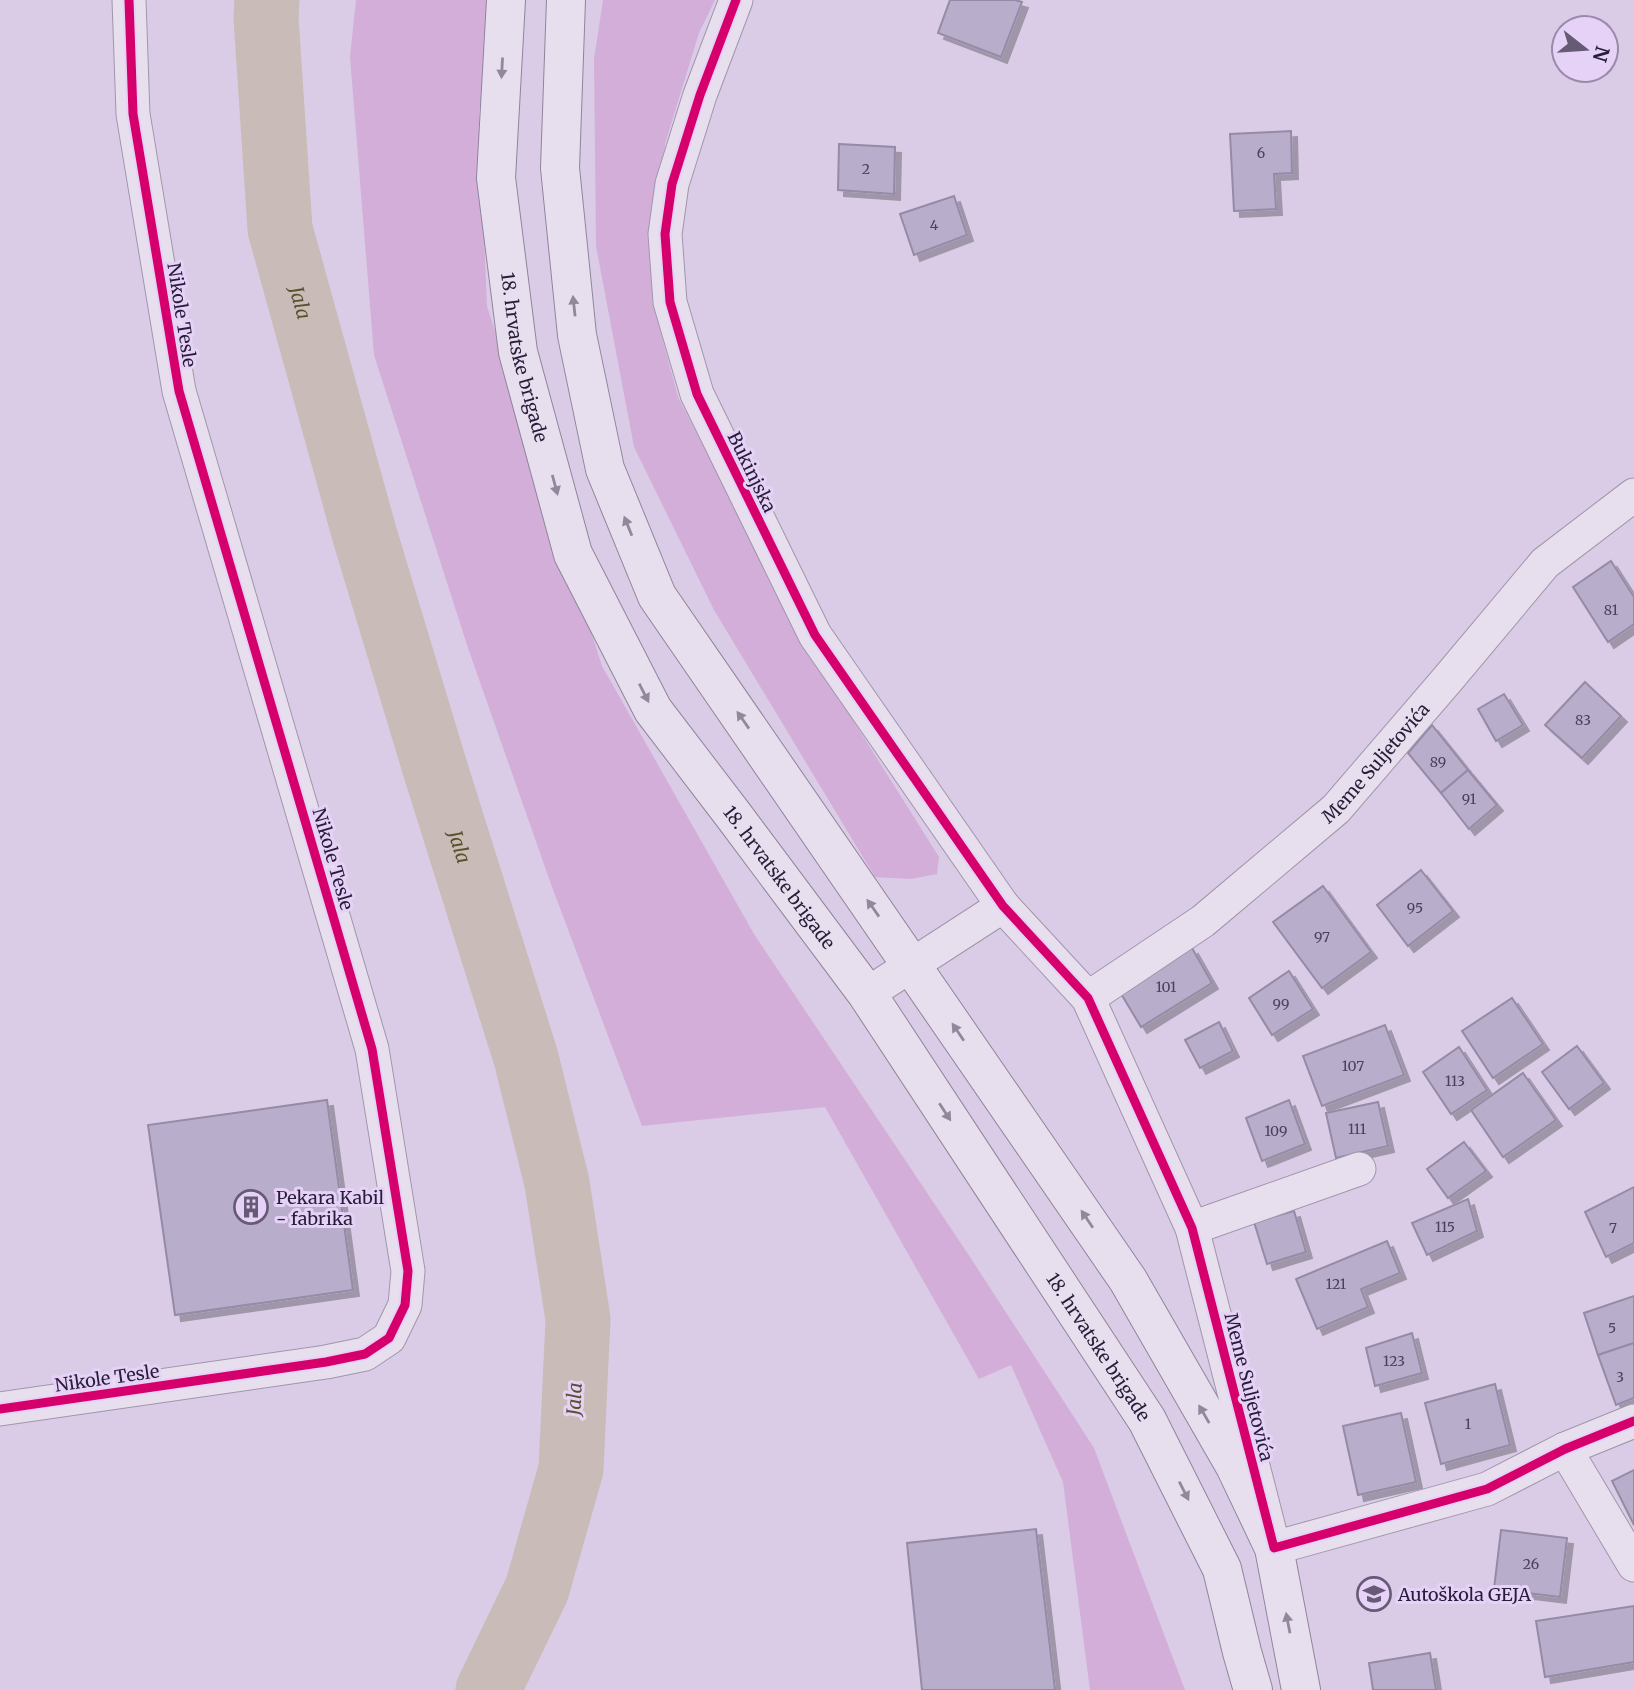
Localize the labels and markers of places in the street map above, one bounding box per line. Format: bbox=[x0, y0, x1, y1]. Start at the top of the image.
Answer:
place label: Pekara Kabil - fabrika bbox=[276, 1186, 384, 1230]
building icon: Pekara Kabil - fabrika bbox=[232, 1188, 270, 1226]
school or university icon: Autoškola GEJA bbox=[1355, 1575, 1393, 1613]
place label: Autoškola GEJA bbox=[1397, 1583, 1531, 1606]

